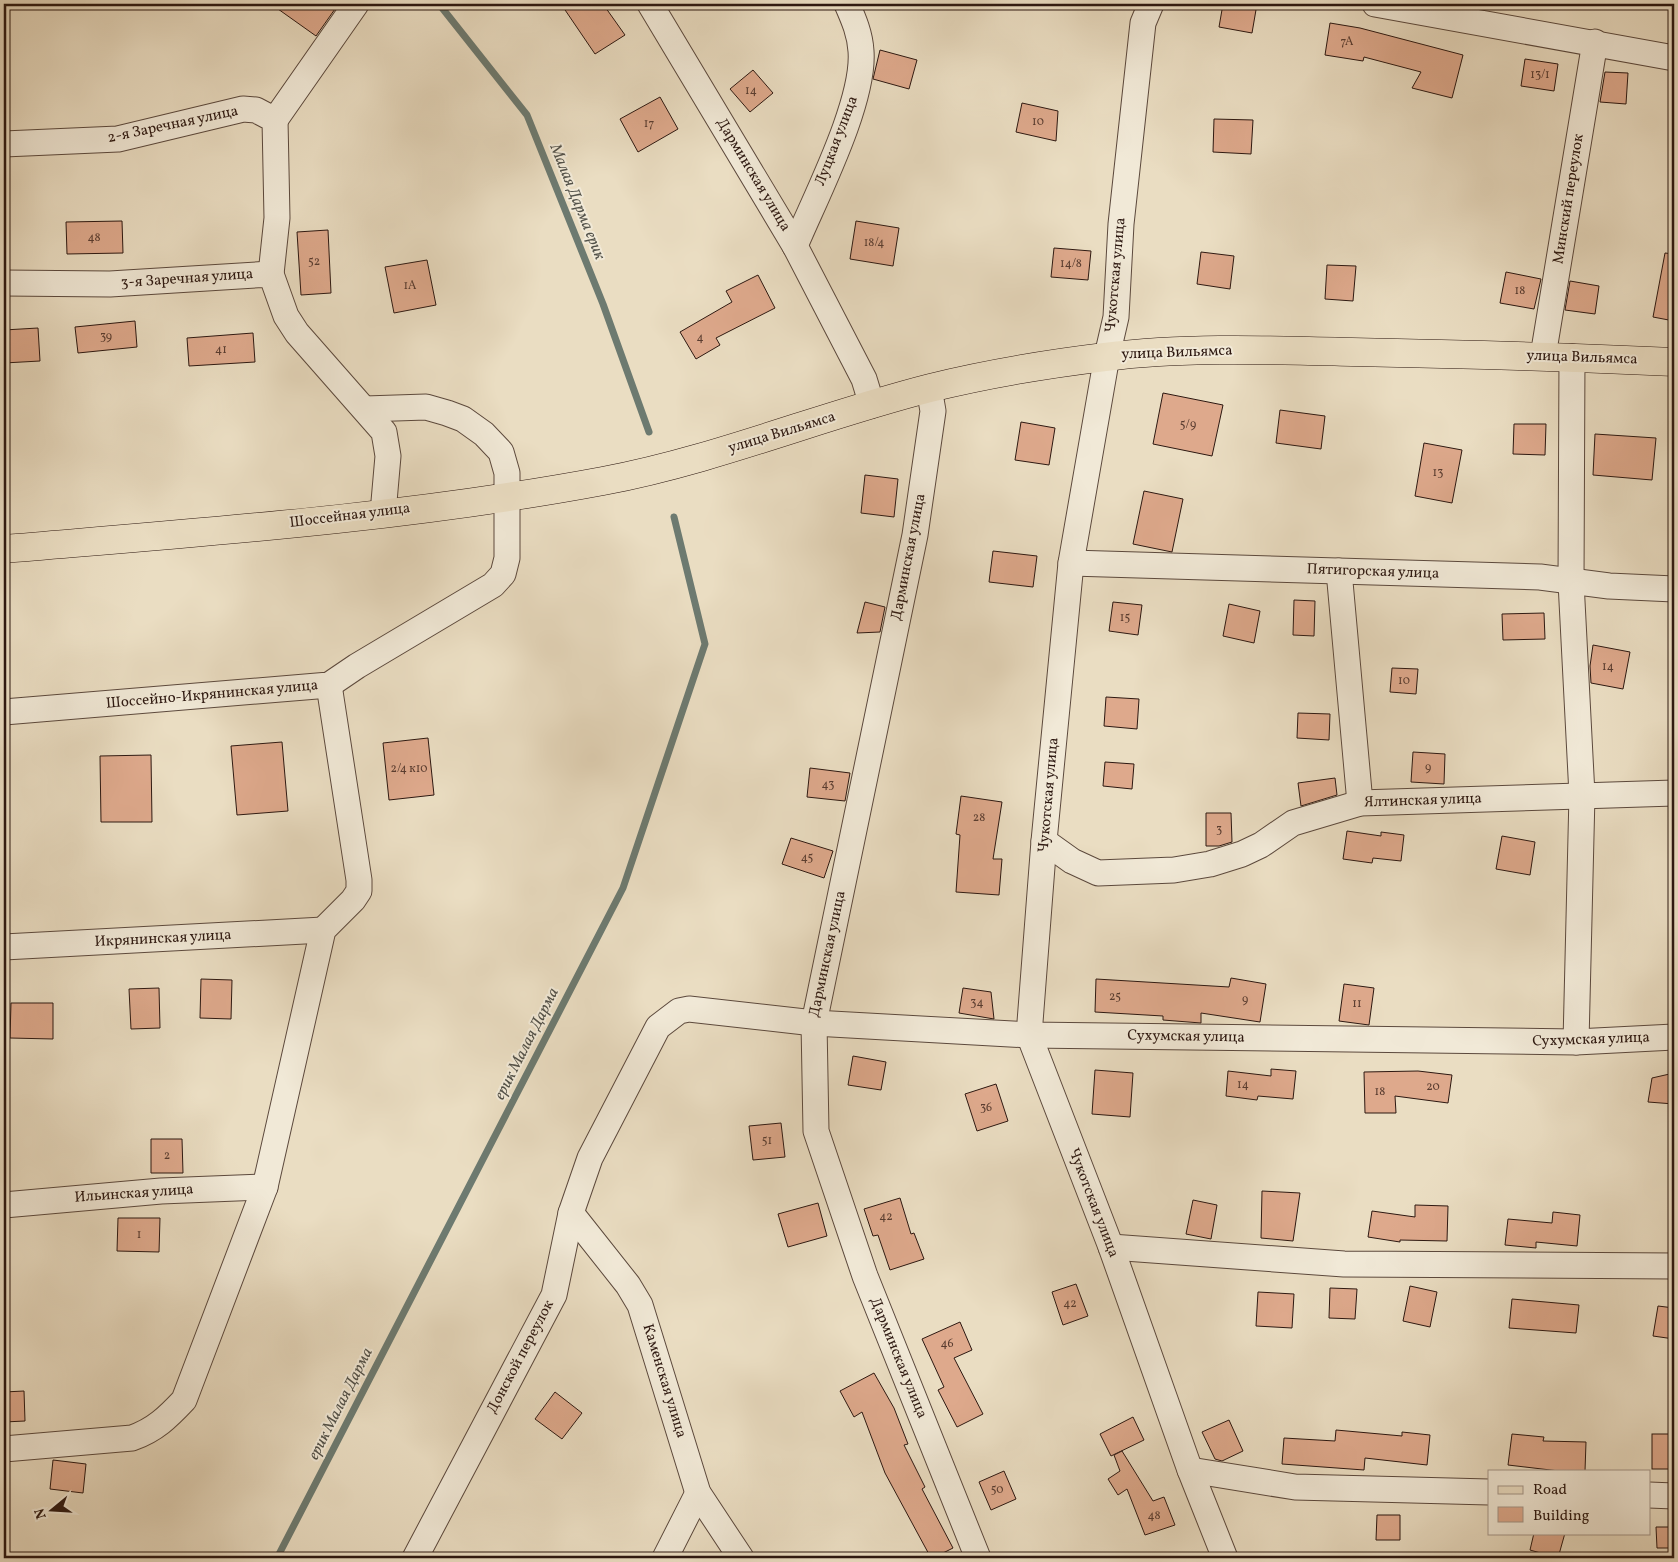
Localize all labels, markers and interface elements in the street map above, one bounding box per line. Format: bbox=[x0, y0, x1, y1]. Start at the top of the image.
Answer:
house number: 7А bbox=[1340, 34, 1354, 50]
house number: 13/1 bbox=[1530, 67, 1550, 83]
house number: 14 bbox=[745, 83, 757, 99]
street label: Луцкая улица bbox=[810, 93, 864, 189]
street label: 2-я Заречная улица bbox=[106, 101, 240, 149]
street label: Дарминская улица bbox=[711, 114, 795, 236]
house number: 10 bbox=[1032, 114, 1044, 130]
house number: 17 bbox=[644, 116, 654, 132]
street label: Минский переулок bbox=[1548, 132, 1590, 266]
water label: Малая Дарма ерик bbox=[543, 140, 610, 264]
street label: Чукотская улица bbox=[1101, 216, 1131, 334]
house number: 48 bbox=[87, 230, 101, 246]
house number: 18/4 bbox=[864, 235, 884, 251]
house number: 52 bbox=[308, 254, 320, 270]
house number: 14/8 bbox=[1060, 256, 1082, 272]
street label: 3-я Заречная улица bbox=[120, 264, 254, 294]
house number: 1А bbox=[403, 278, 417, 294]
house number: 18 bbox=[1515, 283, 1525, 299]
house number: 39 bbox=[100, 329, 112, 345]
house number: 4 bbox=[696, 330, 704, 346]
street label: улица Вильямса bbox=[1121, 341, 1233, 365]
house number: 41 bbox=[215, 342, 227, 358]
street label: улица Вильямса bbox=[1526, 346, 1638, 370]
street label: улица Вильямса bbox=[726, 407, 838, 459]
house number: 5/9 bbox=[1180, 417, 1196, 433]
house number: 13 bbox=[1433, 465, 1443, 481]
street label: Дарминская улица bbox=[886, 492, 932, 622]
street label: Шоссейная улица bbox=[288, 498, 412, 534]
street label: Пятигорская улица bbox=[1306, 559, 1440, 585]
house number: 15 bbox=[1120, 610, 1130, 626]
house number: 14 bbox=[1602, 659, 1614, 675]
house number: 10 bbox=[1398, 673, 1410, 689]
street label: Шоссейно-Икрянинская улица bbox=[105, 675, 319, 715]
street label: Чукотская улица bbox=[1034, 736, 1064, 854]
house number: 9 bbox=[1425, 760, 1431, 776]
house number: 2/4 к10 bbox=[390, 761, 428, 777]
house number: 43 bbox=[822, 777, 834, 793]
street label: Ялтинская улица bbox=[1364, 788, 1482, 814]
house number: 28 bbox=[973, 810, 985, 826]
house number: 3 bbox=[1216, 822, 1222, 838]
house number: 45 bbox=[801, 850, 814, 866]
street label: Дарминская улица bbox=[804, 889, 852, 1019]
street label: Икрянинская улица bbox=[94, 925, 232, 953]
water label: ерик Малая Дарма bbox=[489, 984, 565, 1104]
house number: 25 bbox=[1109, 989, 1121, 1005]
house number: 9 bbox=[1242, 992, 1248, 1008]
house number: 34 bbox=[970, 995, 984, 1011]
house number: 11 bbox=[1352, 996, 1362, 1012]
street label: Сухумская улица bbox=[1127, 1025, 1245, 1049]
street label: Сухумская улица bbox=[1532, 1027, 1650, 1053]
house number: 14 bbox=[1237, 1077, 1249, 1093]
house number: 20 bbox=[1426, 1079, 1440, 1095]
house number: 18 bbox=[1375, 1084, 1385, 1100]
house number: 36 bbox=[980, 1100, 992, 1116]
house number: 51 bbox=[762, 1133, 772, 1149]
street label: Чукотская улица bbox=[1062, 1145, 1124, 1261]
house number: 2 bbox=[164, 1148, 170, 1164]
street label: Ильинская улица bbox=[74, 1179, 194, 1209]
house number: 42 bbox=[879, 1209, 893, 1225]
house number: 1 bbox=[137, 1227, 141, 1243]
street label: Дарминская улица bbox=[864, 1294, 932, 1422]
house number: 42 bbox=[1063, 1296, 1077, 1312]
street label: Донской переулок bbox=[482, 1297, 560, 1417]
street label: Каменская улица bbox=[637, 1321, 691, 1441]
house number: 46 bbox=[940, 1336, 954, 1352]
water label: ерик Малая Дарма bbox=[303, 1344, 379, 1464]
legend bbox=[1488, 1470, 1650, 1534]
text: Road bbox=[1533, 1480, 1567, 1501]
house number: 50 bbox=[991, 1482, 1003, 1498]
north arrow bbox=[28, 1484, 78, 1534]
text: N bbox=[30, 1506, 52, 1521]
text: Building bbox=[1533, 1506, 1590, 1527]
house number: 48 bbox=[1147, 1508, 1161, 1524]

